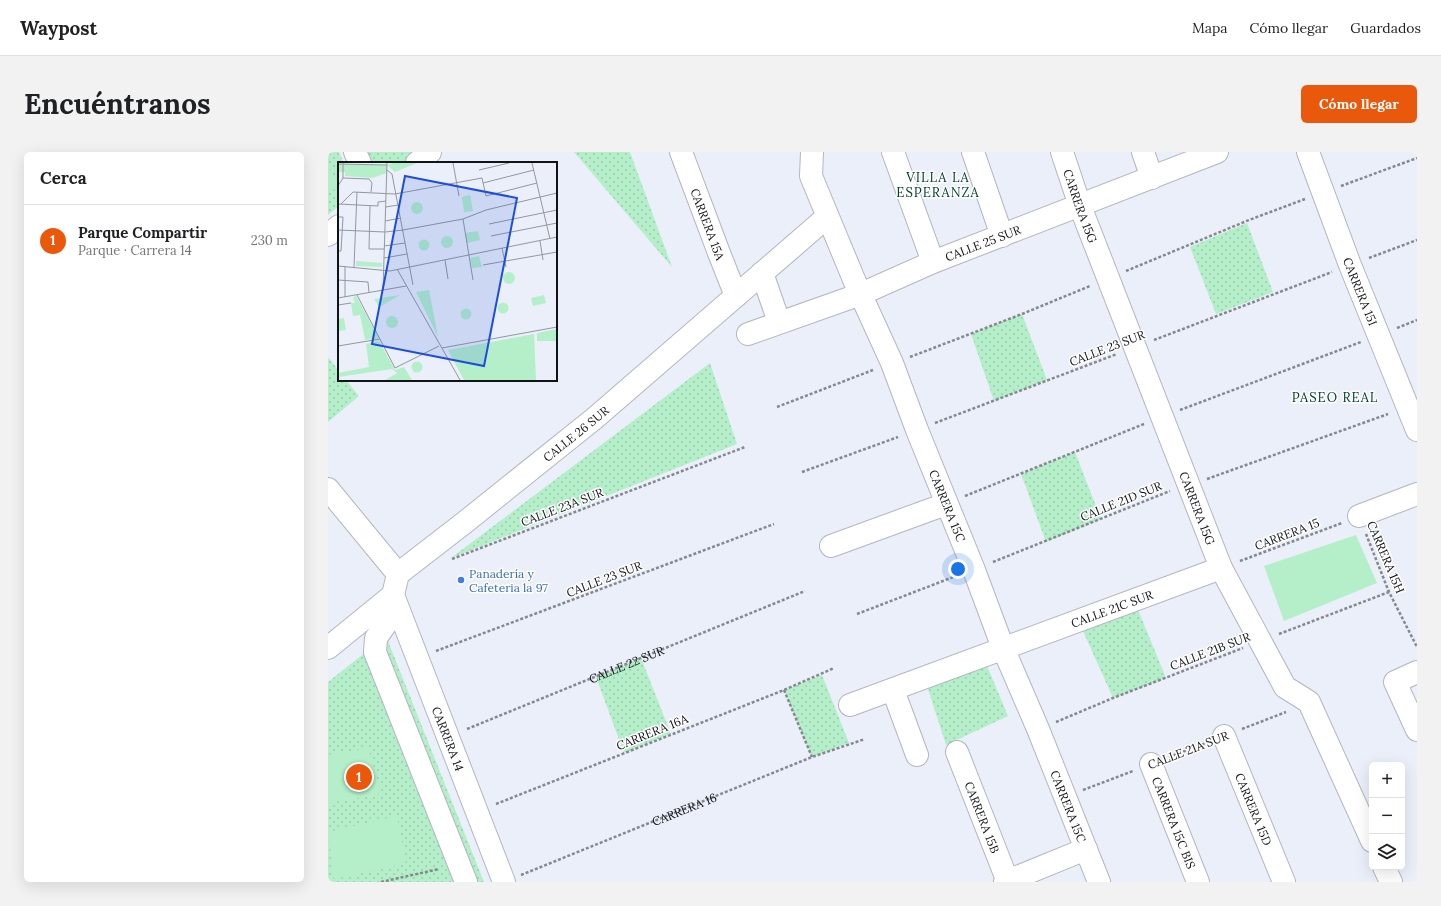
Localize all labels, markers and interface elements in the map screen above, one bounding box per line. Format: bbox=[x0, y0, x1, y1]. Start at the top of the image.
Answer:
text: Waypost bbox=[20, 16, 97, 40]
text: Mapa bbox=[1192, 19, 1228, 37]
text: Cómo llegar bbox=[1250, 19, 1328, 37]
text: Guardados bbox=[1350, 19, 1421, 37]
button: Cómo llegar bbox=[1301, 85, 1417, 123]
text: Encuéntranos bbox=[24, 86, 211, 122]
inset map bbox=[338, 162, 557, 381]
text: Cerca bbox=[40, 167, 87, 189]
street label: CARRERA 15G bbox=[1061, 167, 1101, 245]
district label: VILLA LA ESPERANZA bbox=[896, 169, 980, 201]
street label: CARRERA 15A bbox=[688, 186, 729, 263]
street label: CALLE 25 SUR bbox=[943, 221, 1023, 264]
text: Parque Compartir bbox=[78, 223, 207, 242]
text: 1 bbox=[50, 232, 56, 249]
text: 230 m bbox=[251, 232, 288, 249]
text: Parque · Carrera 14 bbox=[78, 242, 192, 259]
street label: CARRERA 15I bbox=[1340, 255, 1381, 328]
street label: CALLE 23 SUR bbox=[1067, 327, 1147, 369]
district label: PASEO REAL bbox=[1292, 389, 1378, 406]
street label: CALLE 26 SUR bbox=[540, 402, 612, 464]
street label: CARRERA 15C bbox=[926, 467, 969, 544]
street label: CARRERA 15G bbox=[1177, 469, 1219, 547]
street label: CALLE 21D SUR bbox=[1078, 478, 1164, 524]
street label: CALLE 23A SUR bbox=[519, 484, 606, 530]
street label: CARRERA 15 bbox=[1253, 515, 1321, 553]
street label: CARRERA 15H bbox=[1364, 518, 1408, 596]
street label: CALLE 23 SUR bbox=[564, 558, 644, 600]
your location bbox=[948, 559, 968, 579]
place label: Panadería y Cafeteria la 97 bbox=[469, 566, 548, 595]
marker: Panadería y Cafeteria la 97 bbox=[456, 575, 466, 585]
street label: CALLE 21C SUR bbox=[1069, 586, 1155, 630]
street label: CALLE 21B SUR bbox=[1168, 629, 1253, 673]
street label: CALLE 22 SUR bbox=[586, 642, 666, 686]
street label: CARRERA 14 bbox=[429, 704, 468, 774]
street label: CARRERA 16A bbox=[614, 711, 690, 753]
street label: CALLE 21A SUR bbox=[1146, 728, 1231, 772]
pin: 1 bbox=[346, 762, 372, 792]
map controls bbox=[1369, 762, 1405, 870]
button: + bbox=[1369, 762, 1405, 798]
street label: CARRERA 15C bbox=[1048, 768, 1090, 845]
street label: CARRERA 15D bbox=[1232, 771, 1276, 848]
street label: CARRERA 15C BIS bbox=[1149, 774, 1199, 871]
street label: CARRERA 15B bbox=[962, 779, 1003, 855]
street label: CARRERA 16 bbox=[650, 789, 719, 829]
button: − bbox=[1369, 798, 1405, 834]
button: layers bbox=[1369, 834, 1405, 870]

